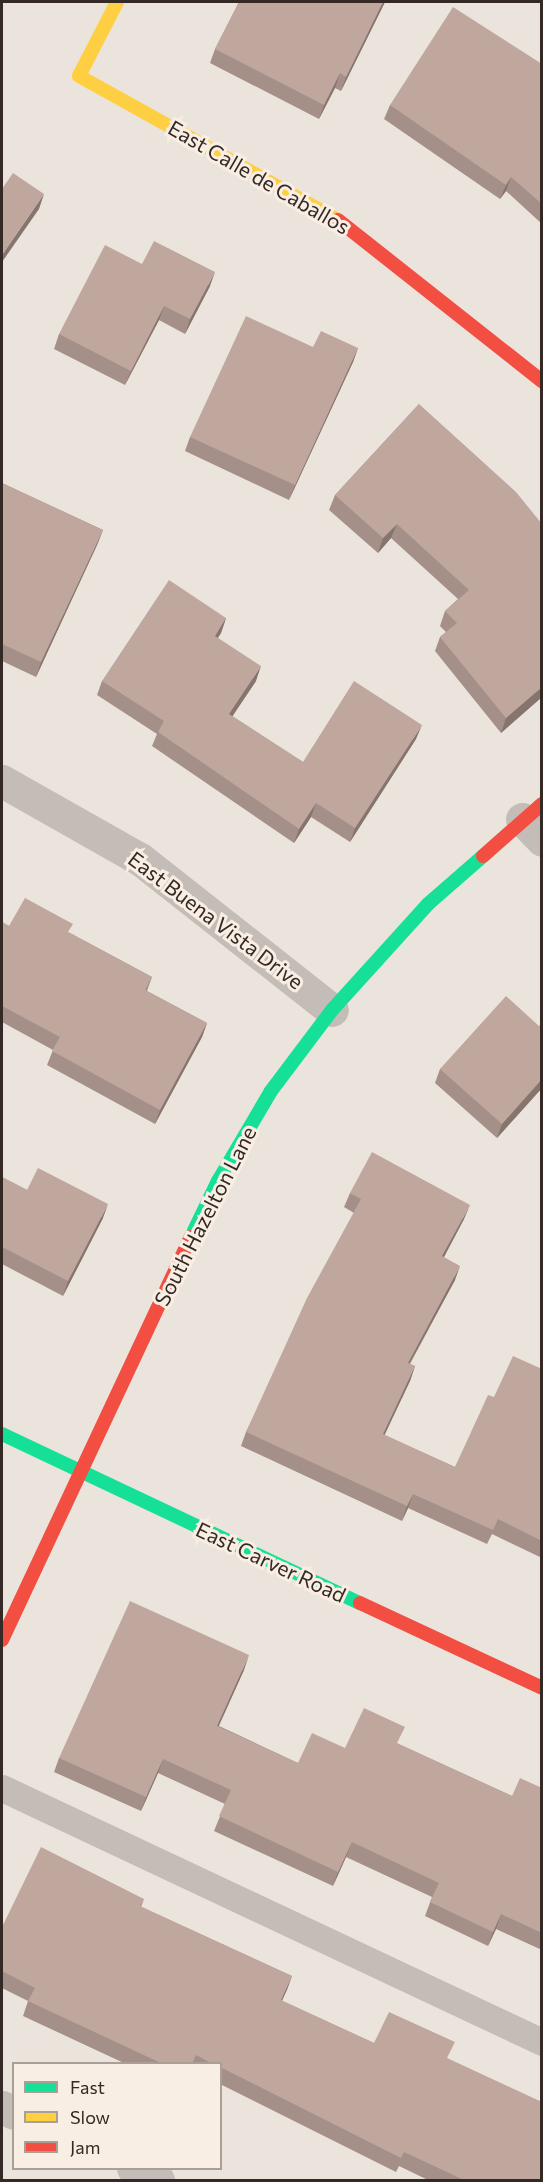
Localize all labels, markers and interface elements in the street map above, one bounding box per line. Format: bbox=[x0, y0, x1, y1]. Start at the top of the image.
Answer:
street label: East Calle de Caballos bbox=[164, 115, 354, 239]
street label: East Buena Vista Drive bbox=[124, 846, 308, 994]
street label: South Hazelton Lane bbox=[149, 1122, 261, 1310]
street label: East Carver Road bbox=[192, 1516, 350, 1608]
legend bbox=[12, 2062, 222, 2170]
text: Fast bbox=[70, 2076, 105, 2098]
text: Slow bbox=[70, 2106, 110, 2128]
text: Jam bbox=[70, 2136, 100, 2158]

